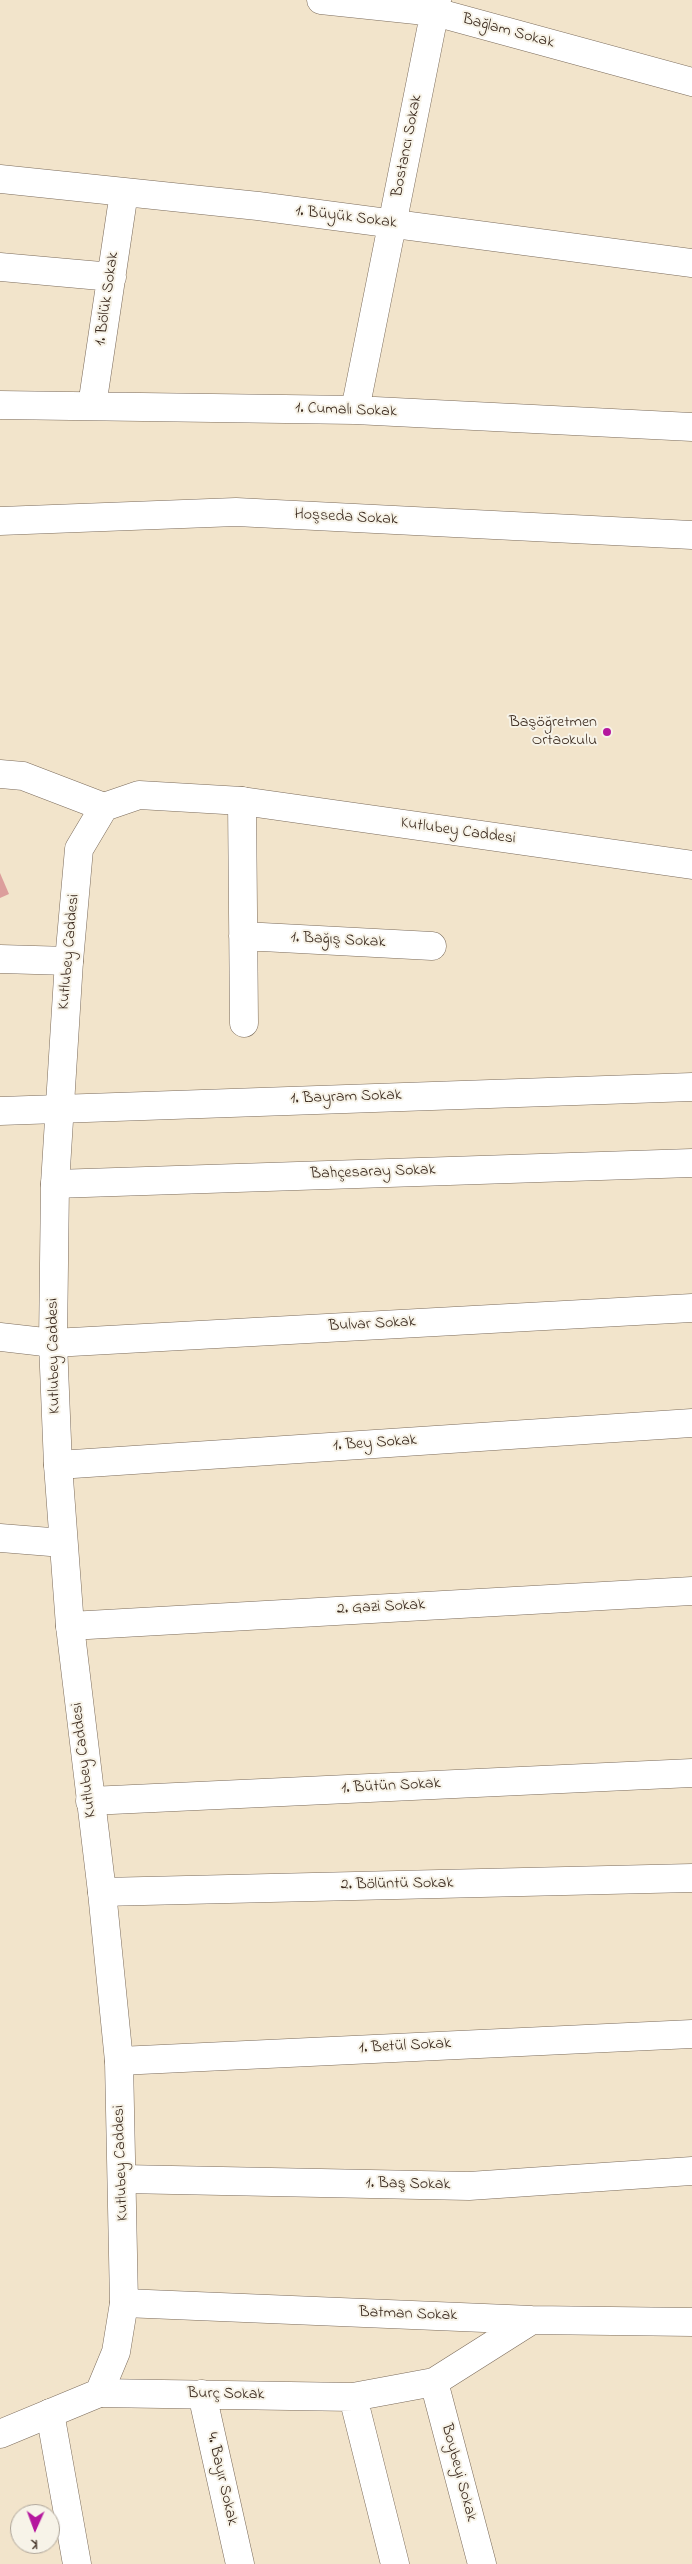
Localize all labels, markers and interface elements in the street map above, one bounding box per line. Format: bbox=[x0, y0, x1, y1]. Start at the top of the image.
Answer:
street label: Bağlam Sokak bbox=[460, 11, 556, 53]
street label: Bostancı Sokak bbox=[389, 93, 427, 199]
street label: 1. Büyük Sokak bbox=[294, 202, 398, 234]
street label: 1. Bölük Sokak bbox=[92, 251, 124, 347]
street label: 1. Cumalı Sokak bbox=[295, 400, 397, 422]
street label: Hoşseda Sokak bbox=[294, 506, 398, 530]
place label: Başöğretmen Ortaokulu bbox=[509, 713, 597, 751]
marker: Başöğretmen Ortaokulu bbox=[601, 726, 613, 738]
street label: Kutlubey Caddesi bbox=[399, 814, 517, 850]
street label: Kutlubey Caddesi bbox=[55, 893, 85, 1011]
street label: 1. Bağış Sokak bbox=[290, 929, 386, 953]
street label: 1. Bayram Sokak bbox=[290, 1086, 402, 1110]
street label: Bahçesaray Sokak bbox=[310, 1161, 436, 1185]
street label: Kutlubey Caddesi bbox=[44, 1298, 66, 1414]
street label: Bulvar Sokak bbox=[328, 1313, 416, 1337]
street label: 1. Bey Sokak bbox=[332, 1431, 418, 1457]
street label: 2. Gazi Sokak bbox=[336, 1596, 426, 1620]
street label: Kutlubey Caddesi bbox=[68, 1701, 102, 1819]
street label: 1. Bütün Sokak bbox=[341, 1775, 441, 1799]
street label: 2. Bölüntü Sokak bbox=[340, 1874, 454, 1896]
street label: 1. Betül Sokak bbox=[358, 2035, 452, 2059]
street label: Kutlubey Caddesi bbox=[110, 2105, 134, 2221]
street label: 1. Baş Sokak bbox=[366, 2175, 450, 2195]
street label: Batman Sokak bbox=[358, 2304, 458, 2326]
street label: Burç Sokak bbox=[187, 2385, 265, 2405]
street label: Boybeyi Sokak bbox=[436, 2422, 480, 2524]
street label: 4. Bayır Sokak bbox=[201, 2431, 241, 2527]
north arrow bbox=[10, 2504, 60, 2554]
text: K bbox=[31, 2533, 38, 2554]

